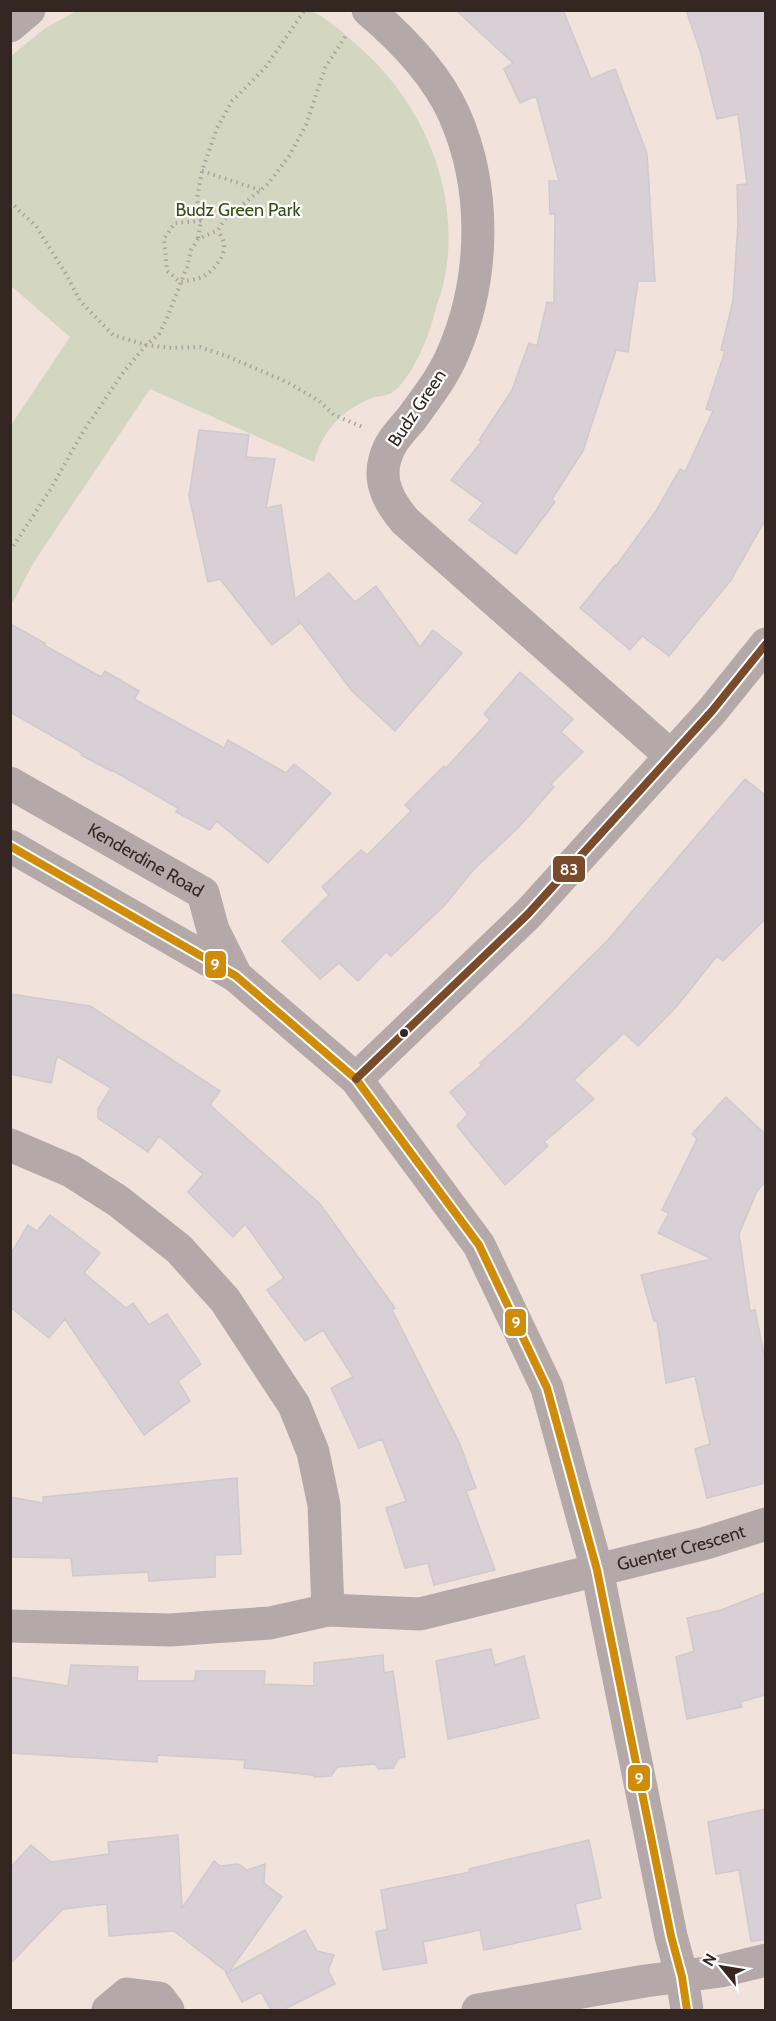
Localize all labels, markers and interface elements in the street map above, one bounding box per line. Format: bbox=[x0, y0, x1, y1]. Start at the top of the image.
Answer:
park label: Budz Green Park bbox=[175, 199, 301, 221]
street label: Budz Green bbox=[383, 365, 451, 451]
street label: Kenderdine Road bbox=[84, 819, 207, 902]
line badge: 83 bbox=[552, 855, 586, 883]
text: 83 bbox=[560, 860, 578, 879]
line badge: 9 bbox=[204, 950, 227, 979]
text: 9 bbox=[211, 955, 220, 974]
unlabelled marker bbox=[398, 1027, 410, 1039]
line badge: 9 bbox=[504, 1308, 527, 1337]
text: 9 bbox=[512, 1313, 521, 1332]
street label: Guenter Crescent bbox=[615, 1520, 748, 1576]
line badge: 9 bbox=[627, 1764, 651, 1792]
text: 9 bbox=[635, 1769, 644, 1788]
north arrow bbox=[692, 1937, 752, 1997]
text: N bbox=[698, 1950, 720, 1969]

